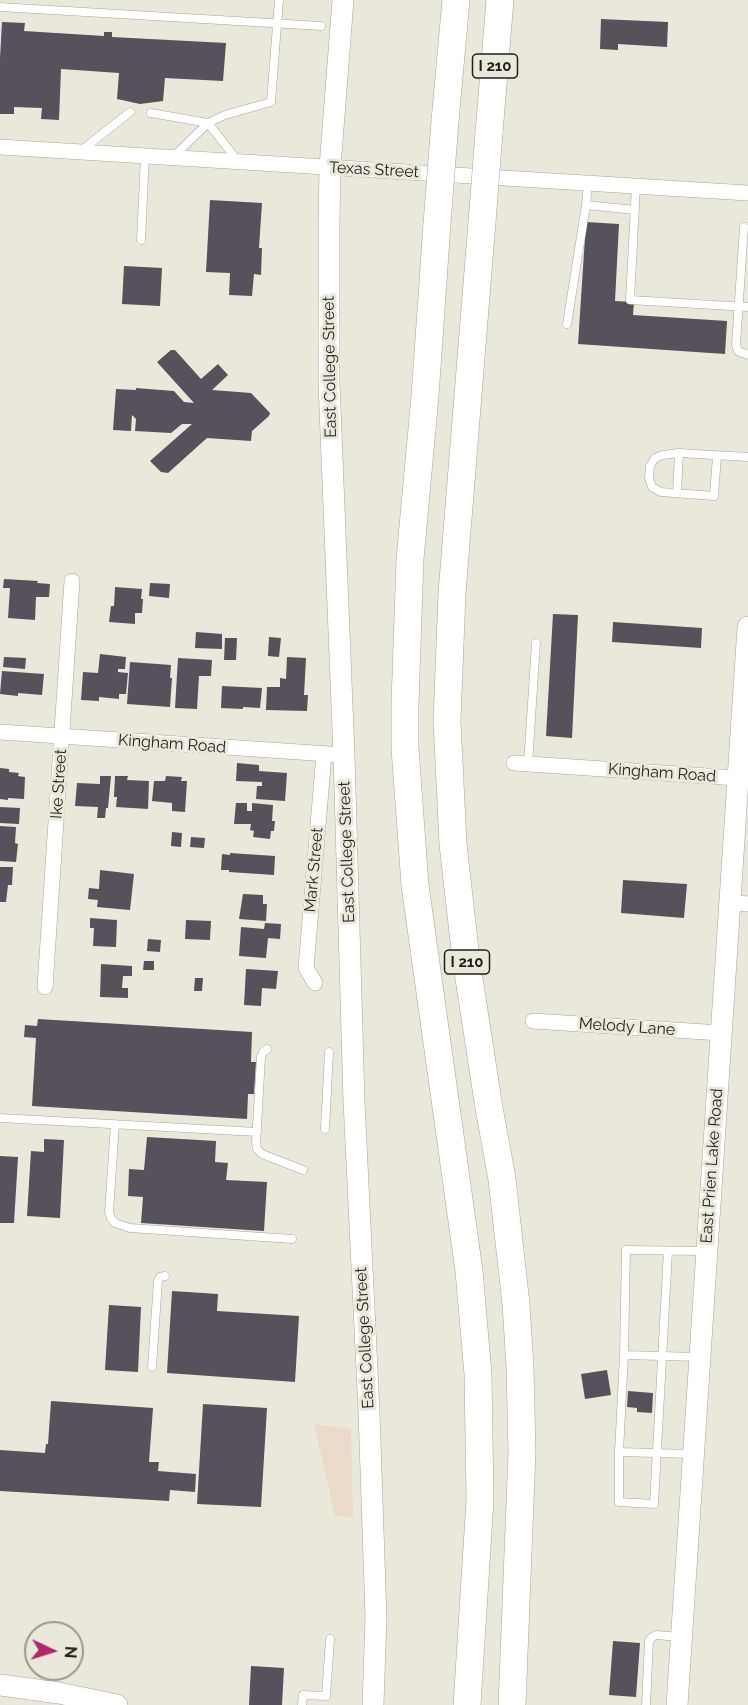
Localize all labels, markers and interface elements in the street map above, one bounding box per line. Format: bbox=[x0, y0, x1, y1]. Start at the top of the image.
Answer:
road number: I 210 bbox=[472, 54, 518, 78]
street label: Texas Street bbox=[329, 158, 419, 182]
street label: East College Street bbox=[319, 296, 341, 438]
street label: Kingham Road bbox=[117, 731, 227, 757]
street label: Ike Street bbox=[47, 748, 71, 820]
street label: Kingham Road bbox=[607, 760, 717, 786]
street label: East College Street bbox=[335, 781, 359, 923]
street label: Mark Street bbox=[301, 827, 327, 913]
road number: I 210 bbox=[444, 950, 490, 974]
street label: Melody Lane bbox=[578, 1014, 676, 1040]
street label: East Prien Lake Road bbox=[697, 1088, 727, 1244]
street label: East College Street bbox=[352, 1267, 378, 1409]
north arrow bbox=[24, 1621, 84, 1681]
text: N bbox=[61, 1645, 80, 1659]

